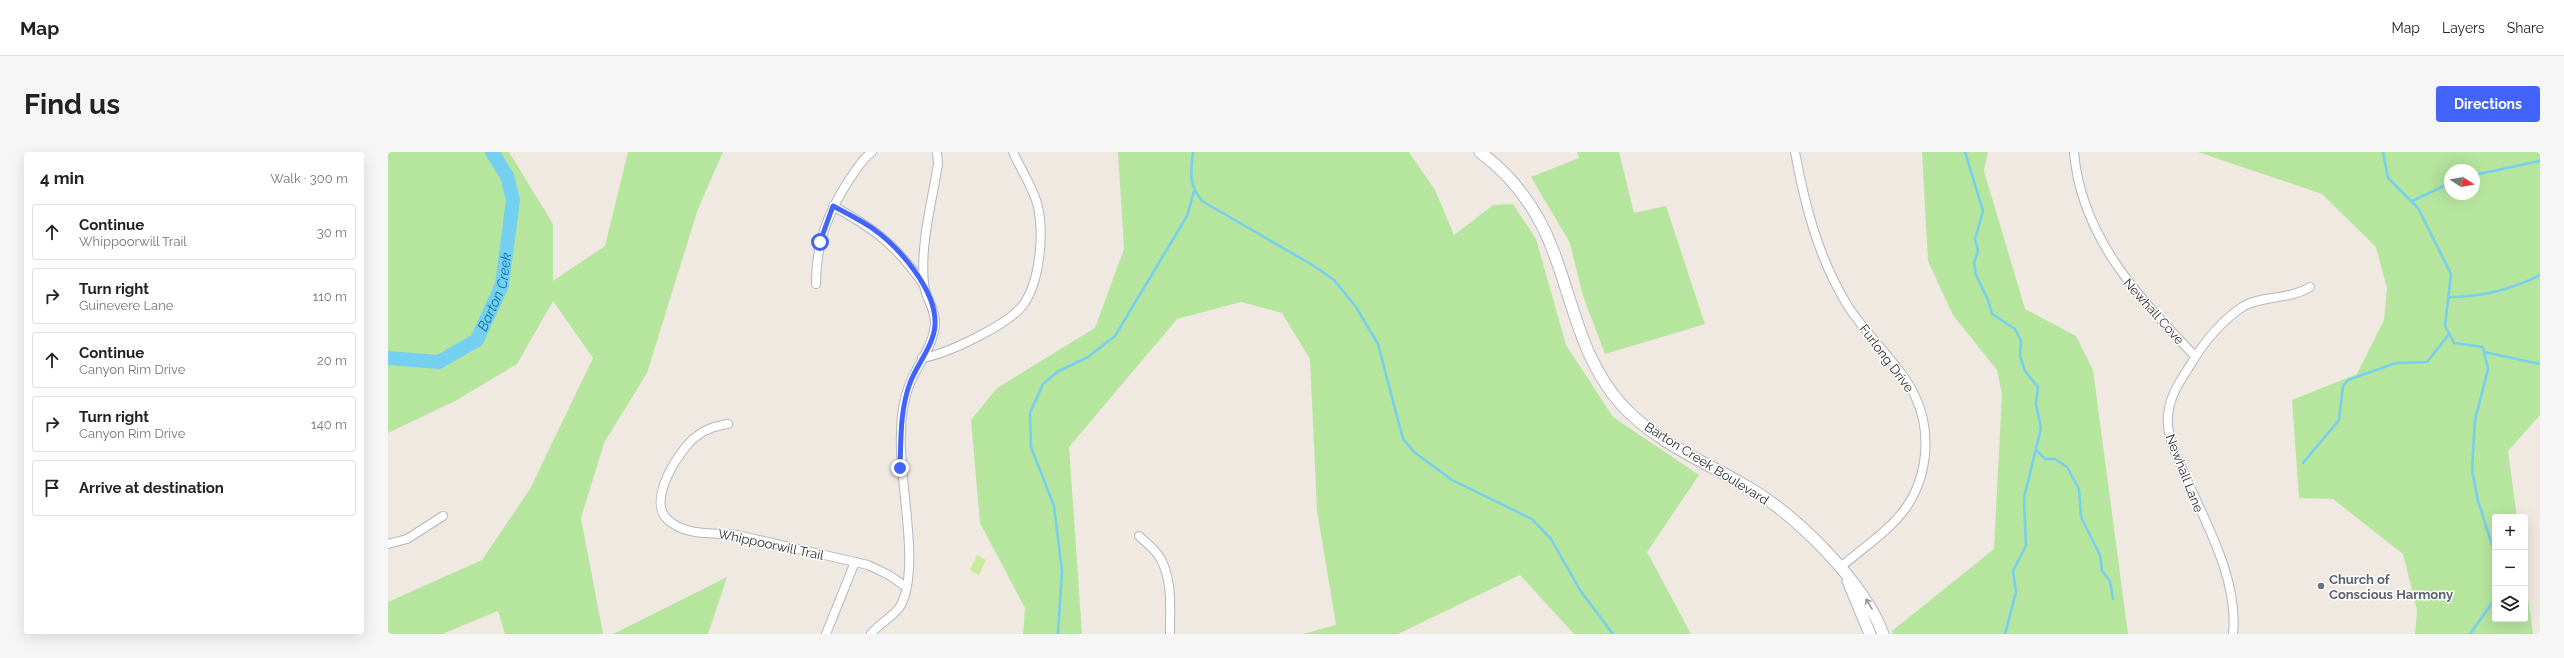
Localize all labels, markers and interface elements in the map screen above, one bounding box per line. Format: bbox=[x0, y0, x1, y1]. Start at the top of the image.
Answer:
text: Map bbox=[20, 17, 59, 39]
text: Map bbox=[2392, 20, 2420, 36]
text: Layers bbox=[2442, 20, 2485, 36]
text: Share bbox=[2507, 20, 2544, 36]
button: Directions bbox=[2436, 86, 2540, 122]
text: Find us bbox=[24, 88, 120, 121]
north arrow bbox=[2444, 164, 2480, 200]
text: 4 min bbox=[40, 168, 84, 188]
text: Walk · 300 m bbox=[270, 171, 348, 186]
text: Continue bbox=[79, 216, 144, 234]
icon: ahead bbox=[41, 221, 63, 243]
text: 30 m bbox=[317, 225, 347, 240]
route start bbox=[811, 233, 829, 251]
text: Whippoorwill Trail bbox=[79, 234, 187, 249]
water label: Barton Creek bbox=[474, 251, 514, 333]
street label: Newhall Cove bbox=[2120, 275, 2187, 348]
text: Turn right bbox=[79, 280, 149, 298]
icon: right bbox=[41, 285, 63, 307]
text: 110 m bbox=[313, 289, 347, 304]
text: Guinevere Lane bbox=[79, 298, 173, 313]
street label: Furlong Drive bbox=[1856, 322, 1917, 395]
text: Continue bbox=[79, 344, 144, 362]
icon: ahead bbox=[41, 349, 63, 371]
text: 20 m bbox=[317, 353, 347, 368]
text: Canyon Rim Drive bbox=[79, 362, 185, 377]
text: Turn right bbox=[79, 408, 149, 426]
icon: right bbox=[41, 413, 63, 435]
text: 140 m bbox=[311, 417, 347, 432]
street label: Barton Creek Boulevard bbox=[1642, 419, 1771, 508]
text: Canyon Rim Drive bbox=[79, 426, 185, 441]
street label: Newhall Lane bbox=[2163, 432, 2206, 515]
route end bbox=[891, 459, 909, 477]
icon: arrive bbox=[41, 477, 63, 499]
text: Arrive at destination bbox=[79, 479, 224, 497]
map controls bbox=[2492, 514, 2528, 622]
button: + bbox=[2492, 514, 2528, 550]
street label: Whippoorwill Trail bbox=[717, 526, 826, 563]
button: − bbox=[2492, 550, 2528, 586]
place label: Church of Conscious Harmony bbox=[2329, 572, 2453, 602]
marker: Church of Conscious Harmony bbox=[2316, 581, 2326, 591]
button: layers bbox=[2492, 586, 2528, 622]
one-way arrow bbox=[1864, 598, 1872, 610]

